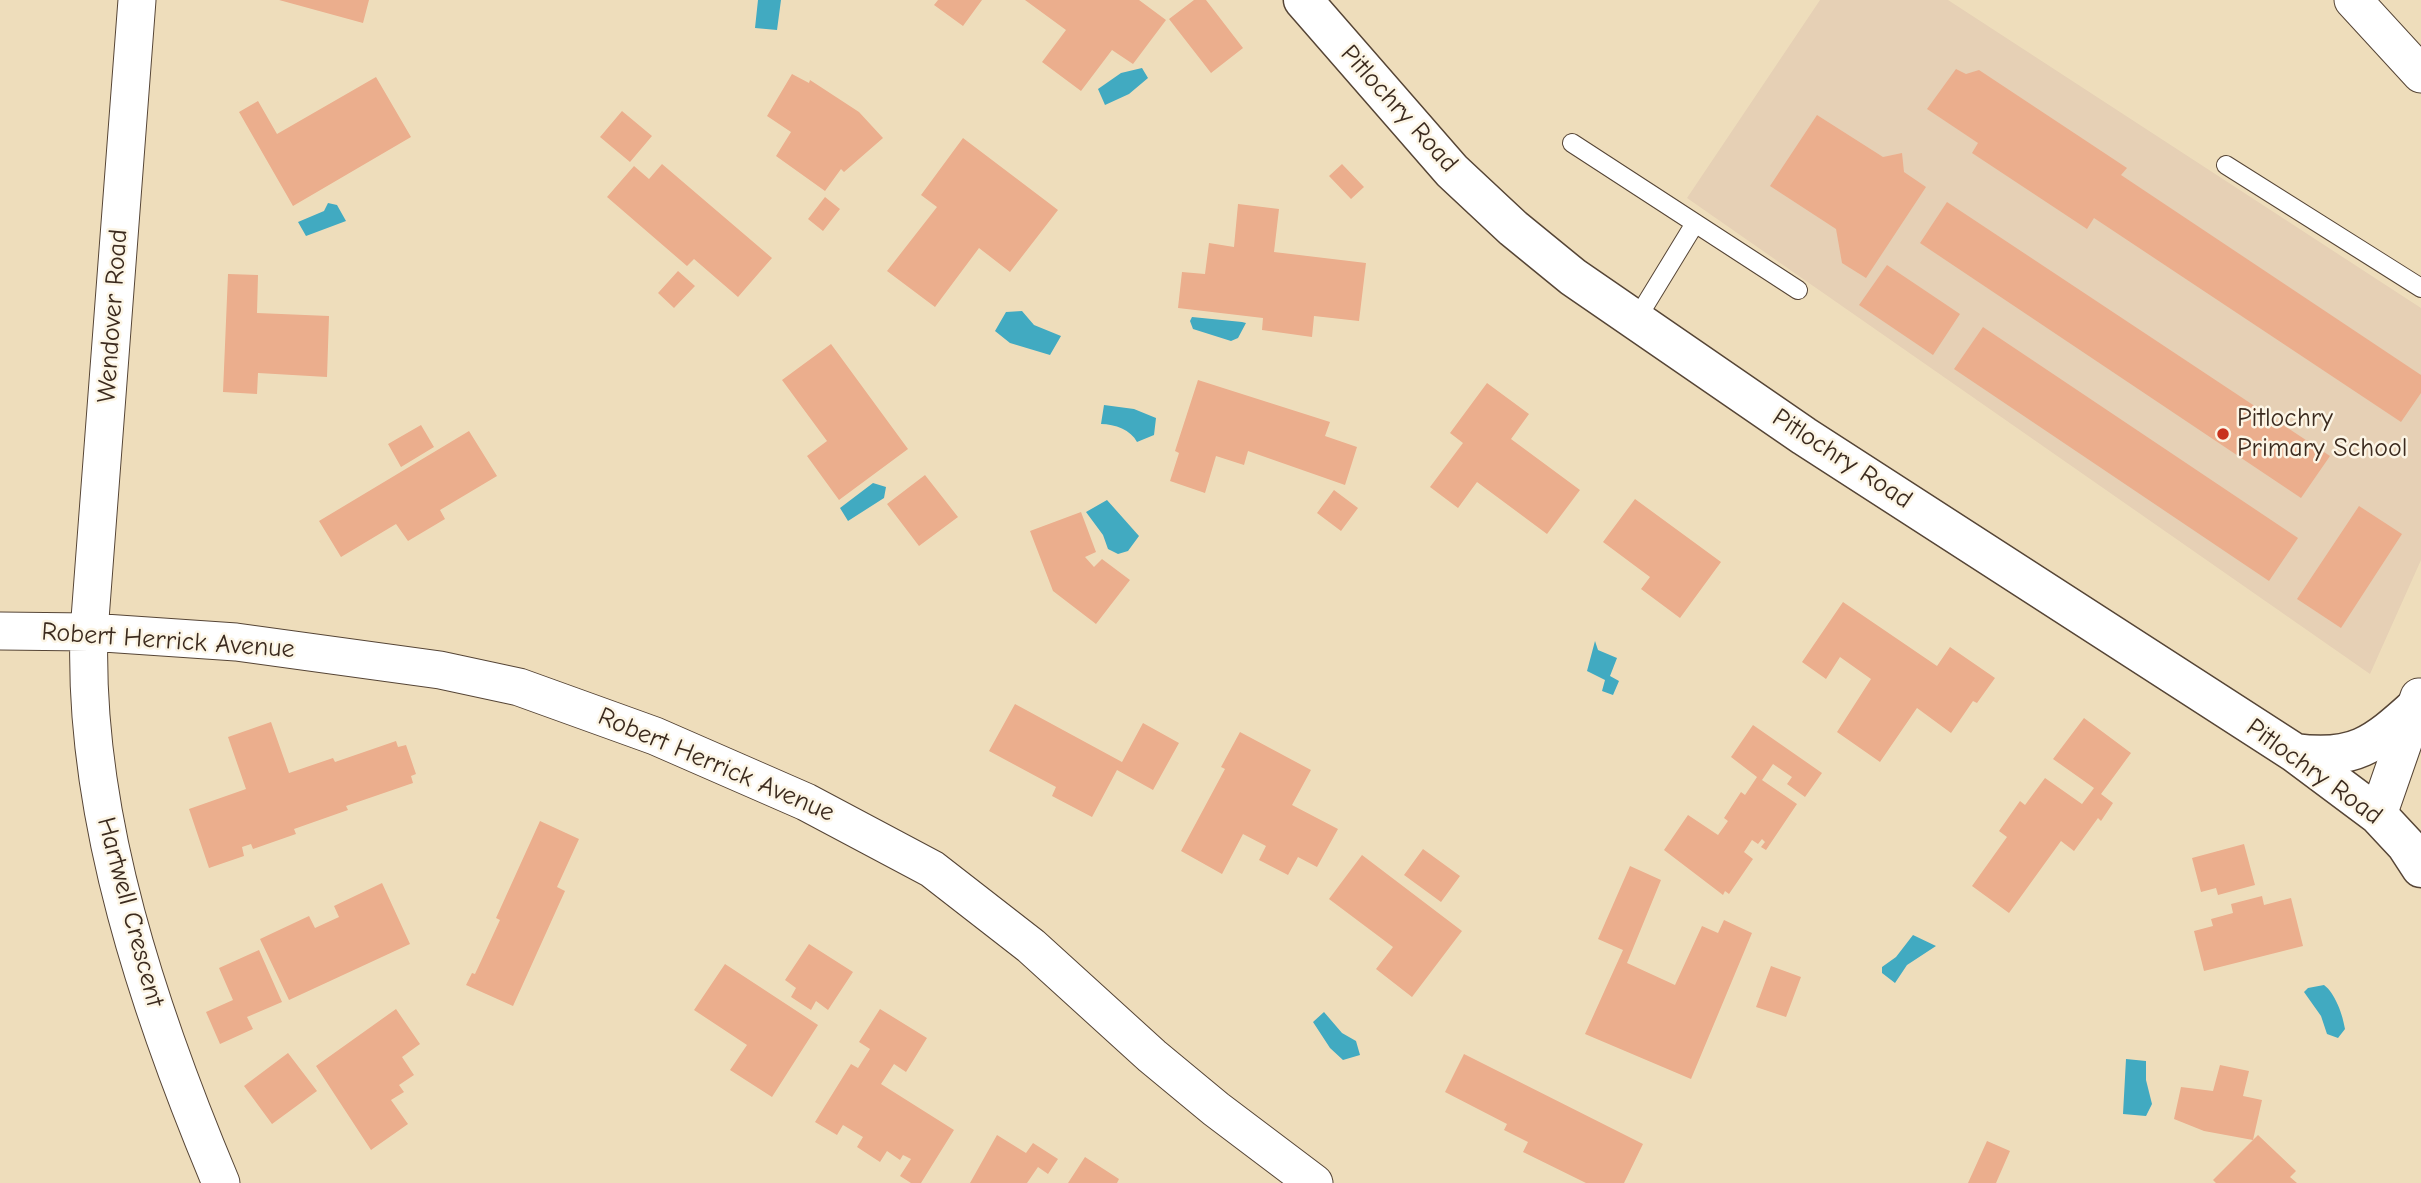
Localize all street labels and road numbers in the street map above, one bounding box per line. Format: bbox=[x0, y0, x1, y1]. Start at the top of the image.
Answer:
street label: Pitlochry Road bbox=[1334, 39, 1464, 179]
street label: Wendover Road bbox=[91, 228, 135, 404]
street label: Pitlochry Road bbox=[1766, 402, 1918, 516]
street label: Robert Herrick Avenue bbox=[40, 617, 296, 665]
street label: Robert Herrick Avenue bbox=[593, 701, 839, 829]
street label: Pitlochry Road bbox=[2240, 712, 2388, 832]
street label: Hartwell Crescent bbox=[90, 814, 170, 1010]

